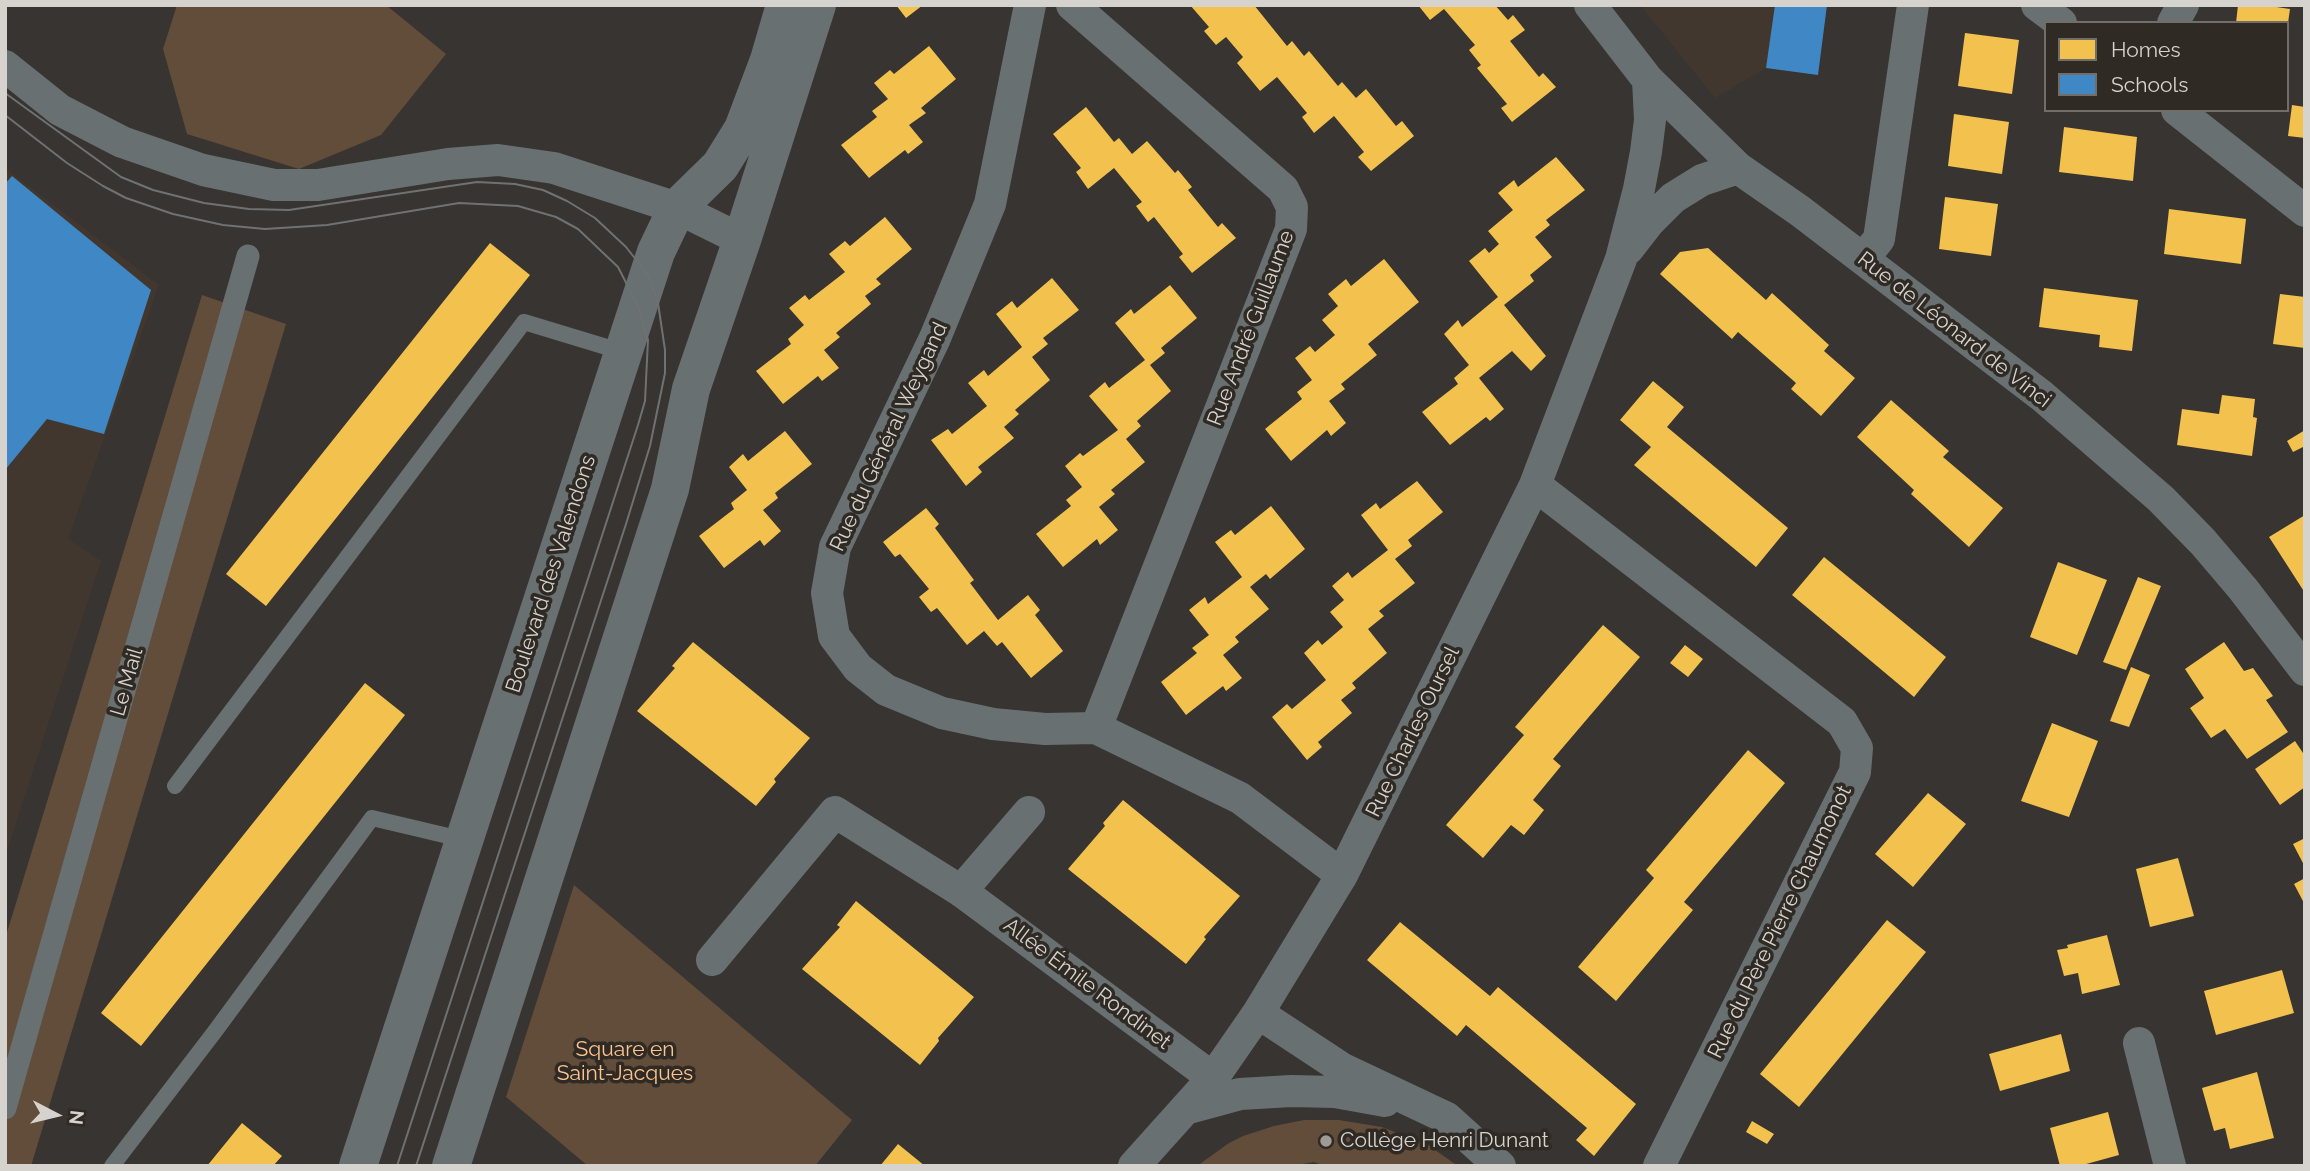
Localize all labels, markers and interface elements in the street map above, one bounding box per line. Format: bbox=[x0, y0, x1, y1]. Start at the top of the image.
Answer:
legend bbox=[2044, 21, 2289, 112]
text: Homes bbox=[2111, 37, 2181, 62]
text: Schools bbox=[2111, 72, 2188, 97]
street label: Rue André Guillaume bbox=[1202, 227, 1300, 429]
street label: Rue de Léonard de Vinci bbox=[1852, 247, 2056, 413]
street label: Rue du Général Weygand bbox=[825, 319, 953, 555]
street label: Boulevard des Valendons bbox=[501, 452, 601, 696]
street label: Rue Charles Oursel bbox=[1361, 643, 1465, 821]
street label: Le Mail bbox=[105, 645, 149, 719]
street label: Rue du Père Pierre Chaumonot bbox=[1703, 781, 1857, 1063]
street label: Allée Émile Rondinet bbox=[998, 913, 1176, 1055]
park label: Square en Saint-Jacques bbox=[557, 1037, 693, 1087]
north arrow bbox=[21, 1080, 91, 1150]
text: N bbox=[65, 1109, 89, 1126]
place label: Collège Henri Dunant bbox=[1340, 1128, 1549, 1154]
marker: Collège Henri Dunant bbox=[1318, 1133, 1334, 1149]

